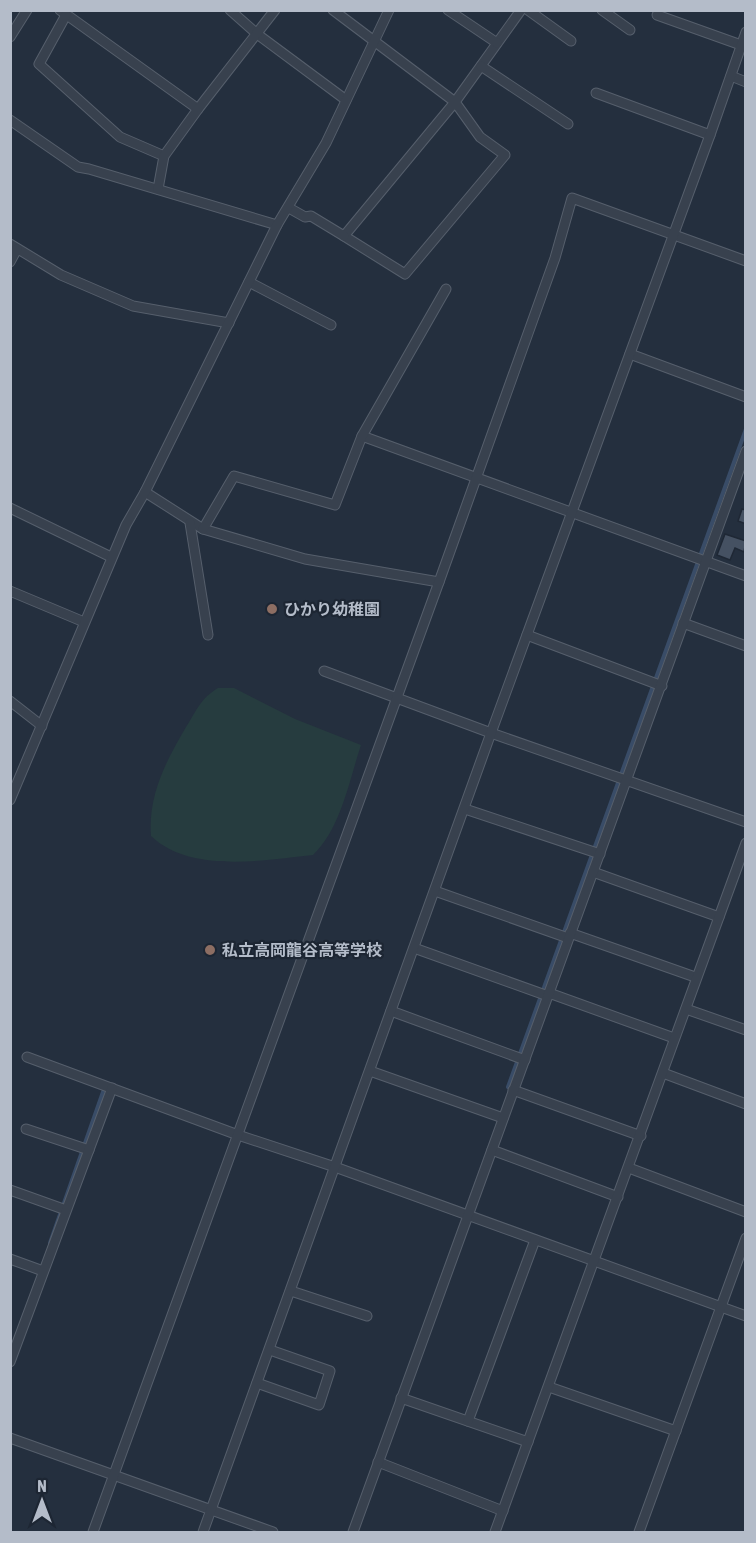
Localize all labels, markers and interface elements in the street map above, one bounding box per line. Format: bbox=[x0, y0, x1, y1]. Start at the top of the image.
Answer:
place label: ひかり幼稚園 bbox=[284, 600, 380, 618]
marker: ひかり幼稚園 bbox=[265, 602, 279, 616]
place label: 私立高岡龍谷高等学校 bbox=[222, 941, 382, 959]
marker: 私立高岡龍谷高等学校 bbox=[203, 943, 217, 957]
north arrow bbox=[12, 1471, 72, 1531]
text: N bbox=[37, 1477, 47, 1495]

